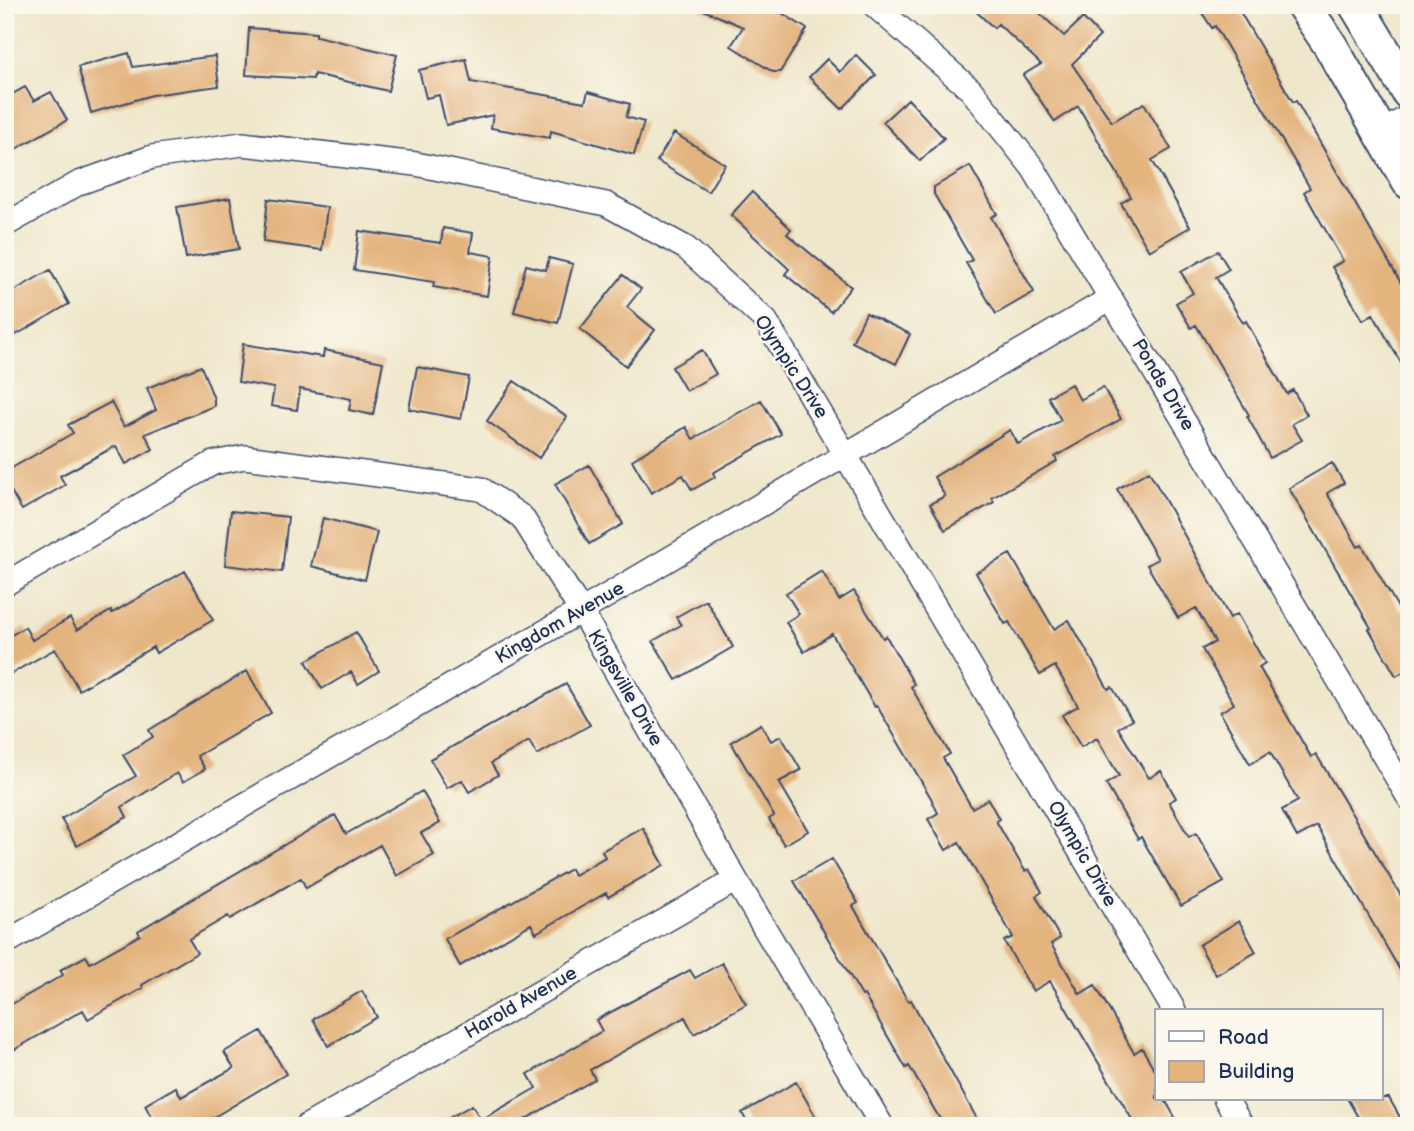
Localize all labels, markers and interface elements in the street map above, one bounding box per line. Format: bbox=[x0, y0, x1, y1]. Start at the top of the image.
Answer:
street label: Olympic Drive bbox=[749, 311, 833, 423]
street label: Ponds Drive bbox=[1127, 335, 1199, 435]
street label: Kingdom Avenue bbox=[492, 577, 628, 669]
street label: Kingsville Drive bbox=[582, 626, 668, 750]
street label: Olympic Drive bbox=[1042, 797, 1122, 911]
street label: Harold Avenue bbox=[461, 962, 581, 1044]
legend bbox=[1155, 1009, 1382, 1100]
text: Road bbox=[1218, 1025, 1269, 1050]
text: Building bbox=[1218, 1059, 1294, 1084]

